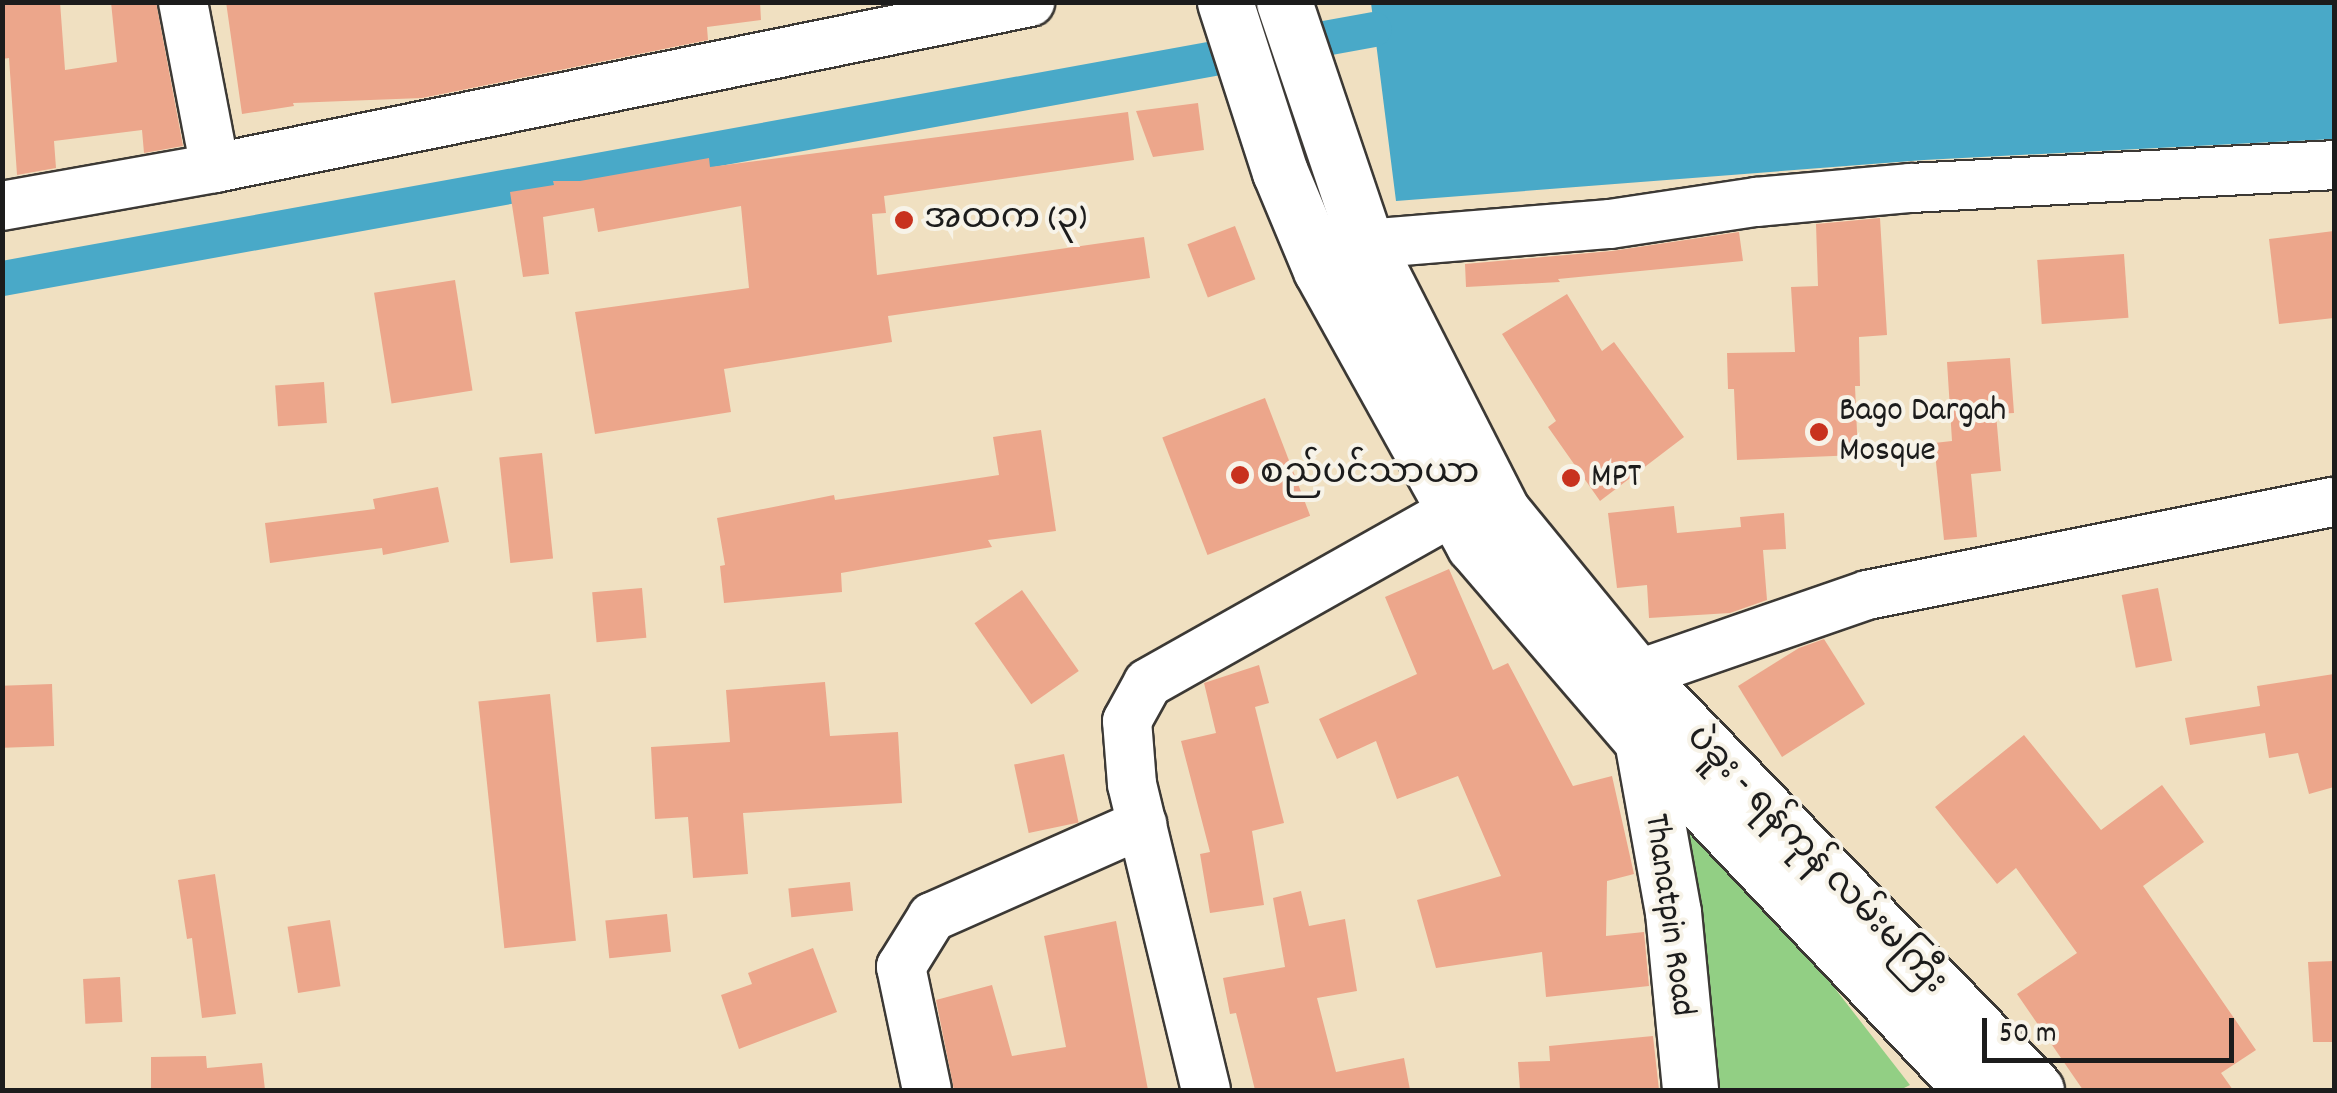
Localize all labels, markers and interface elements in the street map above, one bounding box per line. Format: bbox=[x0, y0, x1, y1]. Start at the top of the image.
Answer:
place label: အထက (၃) bbox=[924, 199, 1087, 241]
marker: အထက (၃) bbox=[893, 209, 915, 231]
place label: Bago Dargah Mosque bbox=[1839, 391, 2006, 473]
marker: Bago Dargah Mosque bbox=[1808, 421, 1830, 443]
place label: စည်ပင်သာယာ bbox=[1260, 454, 1480, 496]
place label: MPT bbox=[1591, 457, 1641, 499]
marker: စည်ပင်သာယာ bbox=[1229, 464, 1251, 486]
marker: MPT bbox=[1560, 467, 1582, 489]
street label: ပဲခူး - ရန်ကုန် လမ်းမကြီး bbox=[1676, 718, 1954, 1004]
street label: Thanatpin Road bbox=[1633, 811, 1703, 1019]
scale bar bbox=[1987, 998, 2240, 1060]
text: 50 m bbox=[1999, 1014, 2057, 1057]

